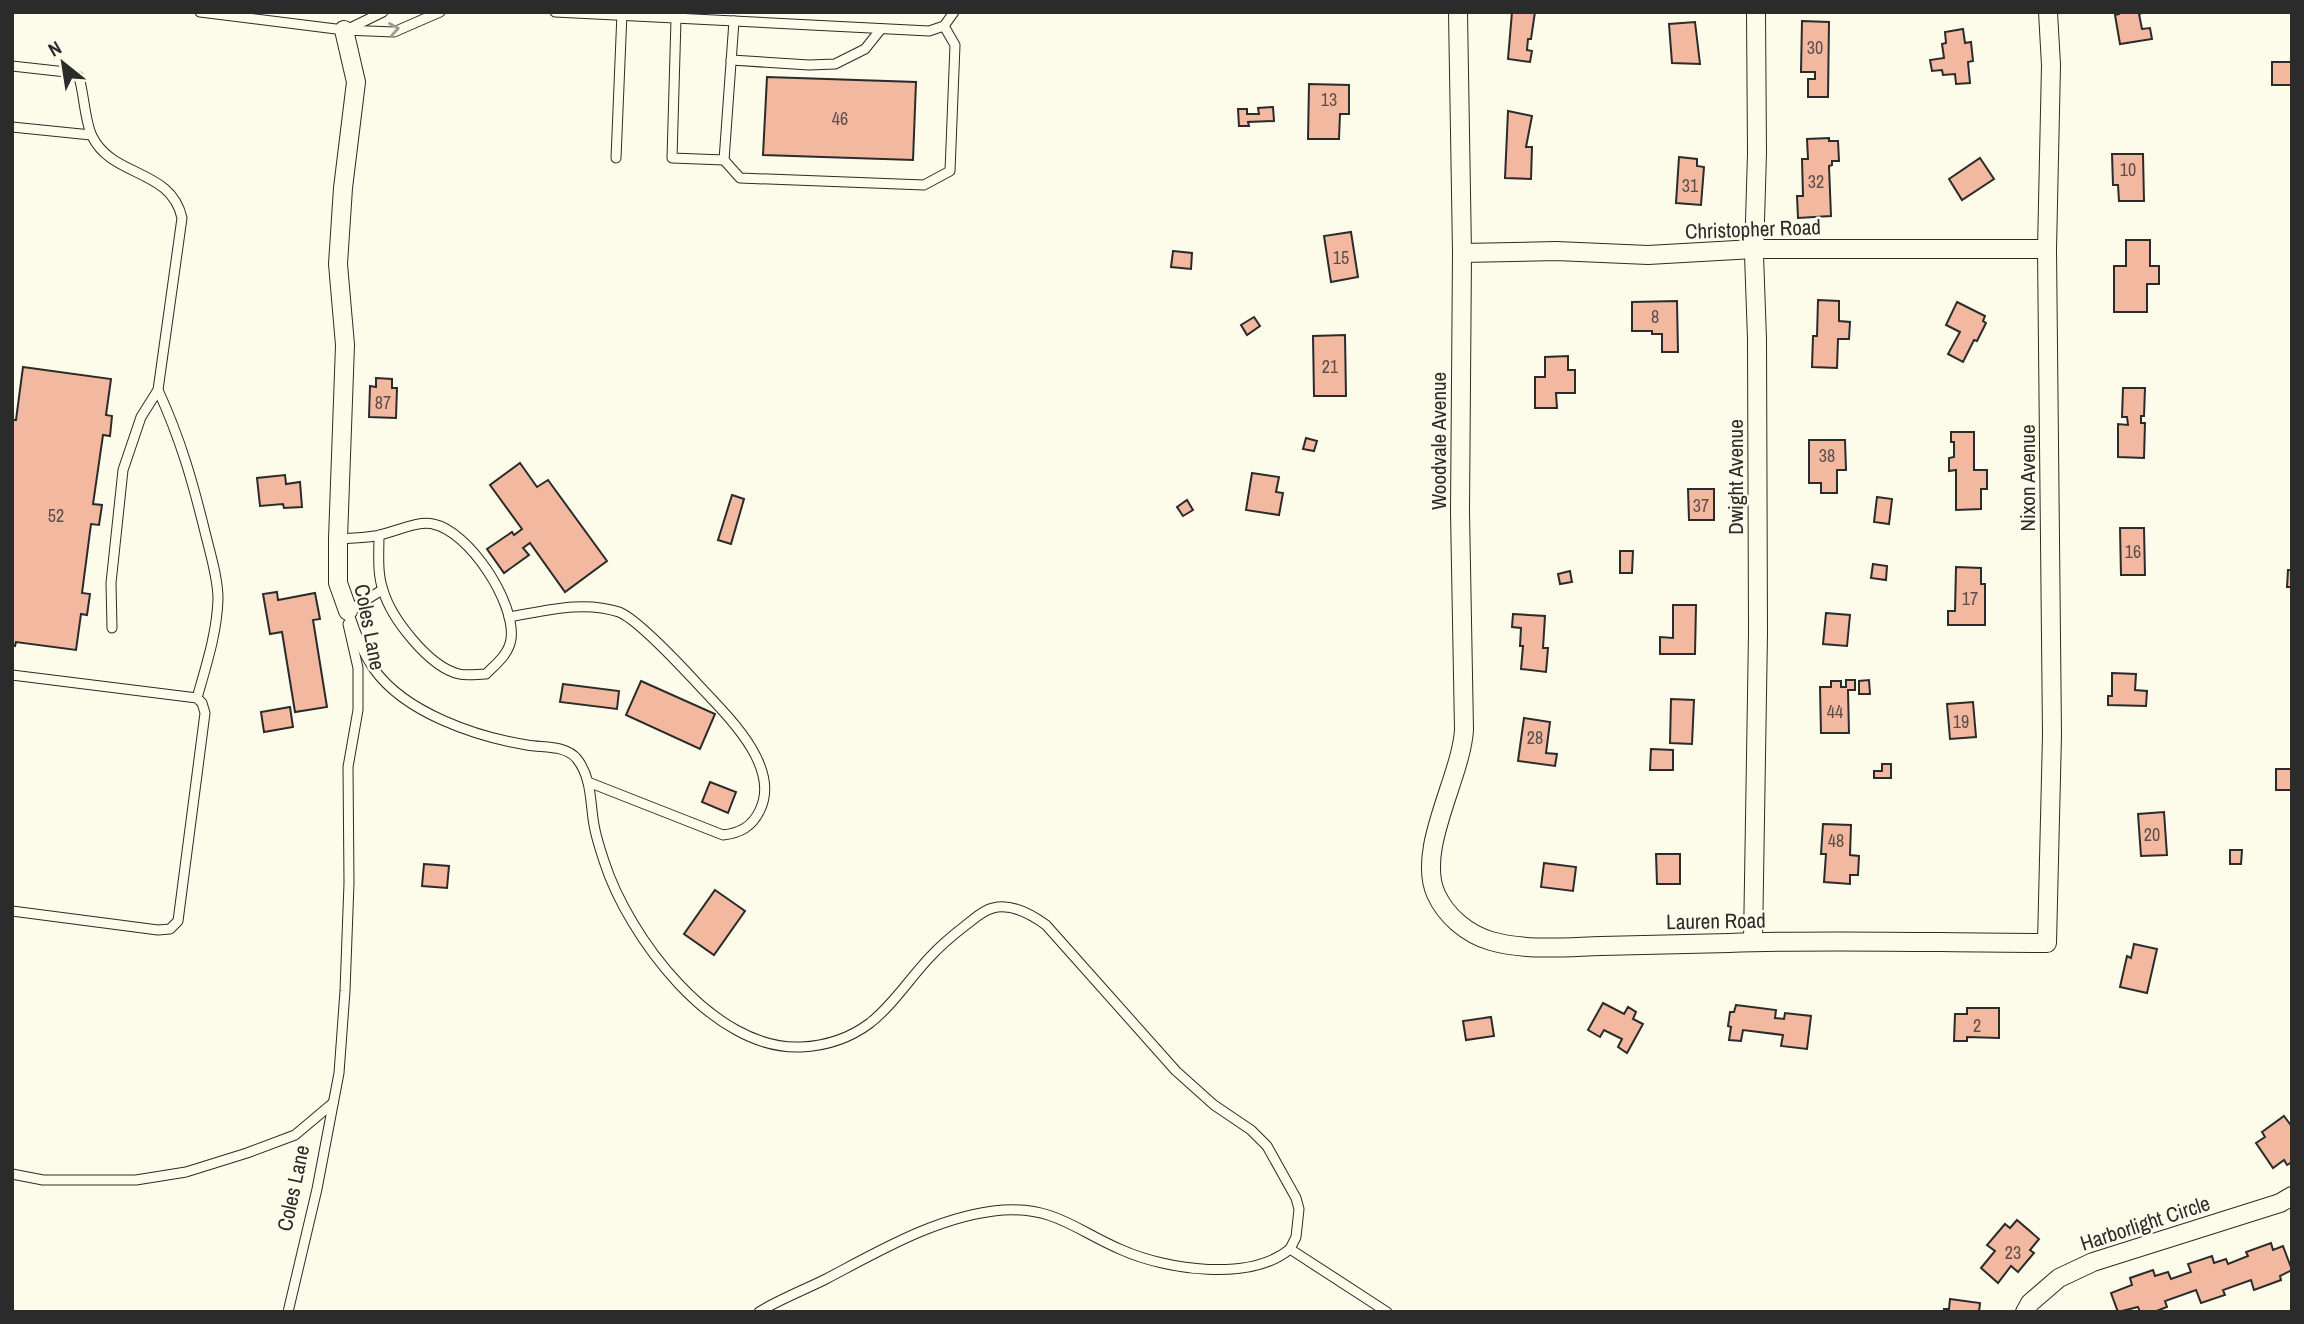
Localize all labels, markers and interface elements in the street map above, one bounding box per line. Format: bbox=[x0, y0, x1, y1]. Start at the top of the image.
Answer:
one-way arrow bbox=[388, 22, 399, 37]
north arrow bbox=[28, 28, 98, 98]
text: N bbox=[43, 34, 66, 62]
house number: 30 bbox=[1807, 35, 1823, 60]
house number: 13 bbox=[1321, 87, 1337, 112]
house number: 46 bbox=[832, 106, 848, 131]
house number: 10 bbox=[2120, 157, 2136, 182]
house number: 32 bbox=[1808, 169, 1824, 194]
house number: 31 bbox=[1682, 173, 1699, 198]
street label: Christopher Road bbox=[1685, 212, 1821, 246]
house number: 15 bbox=[1333, 245, 1349, 270]
house number: 8 bbox=[1651, 304, 1659, 329]
house number: 21 bbox=[1322, 354, 1339, 379]
street label: Woodvale Avenue bbox=[1424, 372, 1453, 510]
house number: 87 bbox=[375, 390, 391, 415]
street label: Dwight Avenue bbox=[1721, 419, 1750, 535]
street label: Nixon Avenue bbox=[2013, 425, 2042, 531]
house number: 38 bbox=[1819, 443, 1835, 468]
house number: 37 bbox=[1693, 493, 1709, 518]
house number: 52 bbox=[48, 503, 64, 528]
house number: 16 bbox=[2125, 539, 2141, 564]
street label: Coles Lane bbox=[347, 581, 393, 673]
house number: 17 bbox=[1962, 586, 1978, 611]
house number: 44 bbox=[1827, 699, 1843, 724]
house number: 19 bbox=[1953, 709, 1969, 734]
house number: 28 bbox=[1527, 725, 1543, 750]
house number: 20 bbox=[2144, 822, 2160, 847]
house number: 48 bbox=[1828, 828, 1844, 853]
street label: Lauren Road bbox=[1666, 906, 1766, 936]
house number: 2 bbox=[1973, 1013, 1981, 1038]
street label: Coles Lane bbox=[270, 1142, 316, 1234]
street label: Harborlight Circle bbox=[2076, 1188, 2214, 1258]
house number: 23 bbox=[2005, 1240, 2021, 1265]

